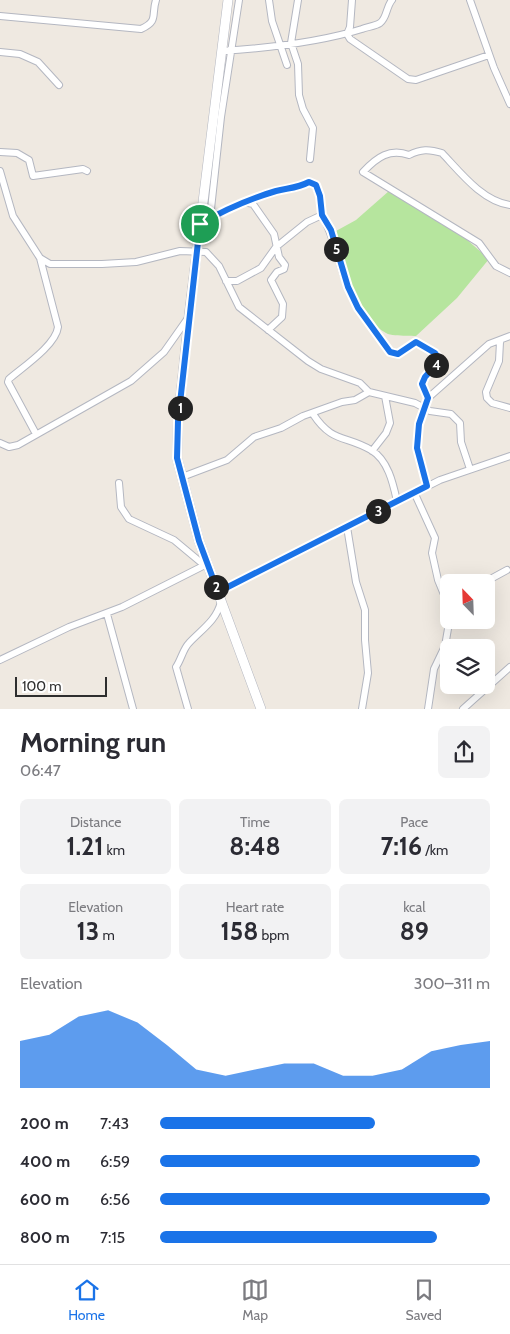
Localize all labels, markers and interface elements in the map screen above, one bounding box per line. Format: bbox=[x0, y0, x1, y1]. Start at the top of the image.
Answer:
pin bbox=[179, 203, 221, 245]
icon: arrive bbox=[186, 210, 214, 238]
pin: 5 bbox=[324, 236, 348, 262]
text: 5 bbox=[333, 240, 340, 258]
pin: 4 bbox=[424, 352, 448, 378]
text: 4 bbox=[432, 356, 441, 374]
pin: 1 bbox=[168, 396, 192, 420]
text: 1 bbox=[178, 399, 183, 417]
pin: 3 bbox=[366, 498, 390, 524]
text: 3 bbox=[375, 502, 382, 520]
pin: 2 bbox=[204, 574, 228, 600]
north arrow bbox=[440, 574, 495, 629]
map controls bbox=[440, 574, 495, 694]
text: 2 bbox=[213, 578, 220, 596]
button: layers bbox=[440, 639, 495, 694]
scale bar bbox=[15, 674, 108, 697]
text: 100 m bbox=[22, 677, 62, 695]
text: Morning run bbox=[20, 725, 166, 759]
button: share bbox=[438, 726, 490, 778]
text: 06:47 bbox=[20, 761, 61, 780]
text: Distance bbox=[70, 813, 121, 831]
text: Time bbox=[240, 813, 270, 831]
text: Pace bbox=[400, 813, 428, 831]
text: 1.21 bbox=[66, 831, 103, 861]
text: 8:48 bbox=[229, 831, 281, 861]
text: 7:16 bbox=[380, 831, 422, 861]
text: km bbox=[103, 841, 125, 859]
text: /km bbox=[422, 841, 448, 859]
text: Elevation bbox=[68, 898, 123, 916]
text: Heart rate bbox=[226, 898, 284, 916]
text: kcal bbox=[403, 898, 426, 916]
text: 13 bbox=[77, 916, 99, 946]
text: 158 bbox=[221, 916, 258, 946]
text: 89 bbox=[400, 916, 429, 946]
text: m bbox=[99, 926, 115, 944]
text: bpm bbox=[258, 926, 289, 944]
text: Elevation bbox=[20, 974, 83, 993]
text: 300–311 m bbox=[414, 974, 490, 993]
text: 200 m bbox=[20, 1114, 69, 1133]
text: 7:43 bbox=[100, 1114, 129, 1133]
text: 400 m bbox=[20, 1152, 70, 1171]
text: 6:59 bbox=[100, 1152, 130, 1171]
text: 600 m bbox=[20, 1190, 69, 1209]
text: 6:56 bbox=[100, 1190, 130, 1209]
text: 800 m bbox=[20, 1228, 70, 1247]
text: 7:15 bbox=[100, 1228, 125, 1247]
tab: Home bbox=[68, 1276, 105, 1324]
tab: Map bbox=[241, 1276, 269, 1324]
tab: Saved bbox=[406, 1276, 442, 1324]

